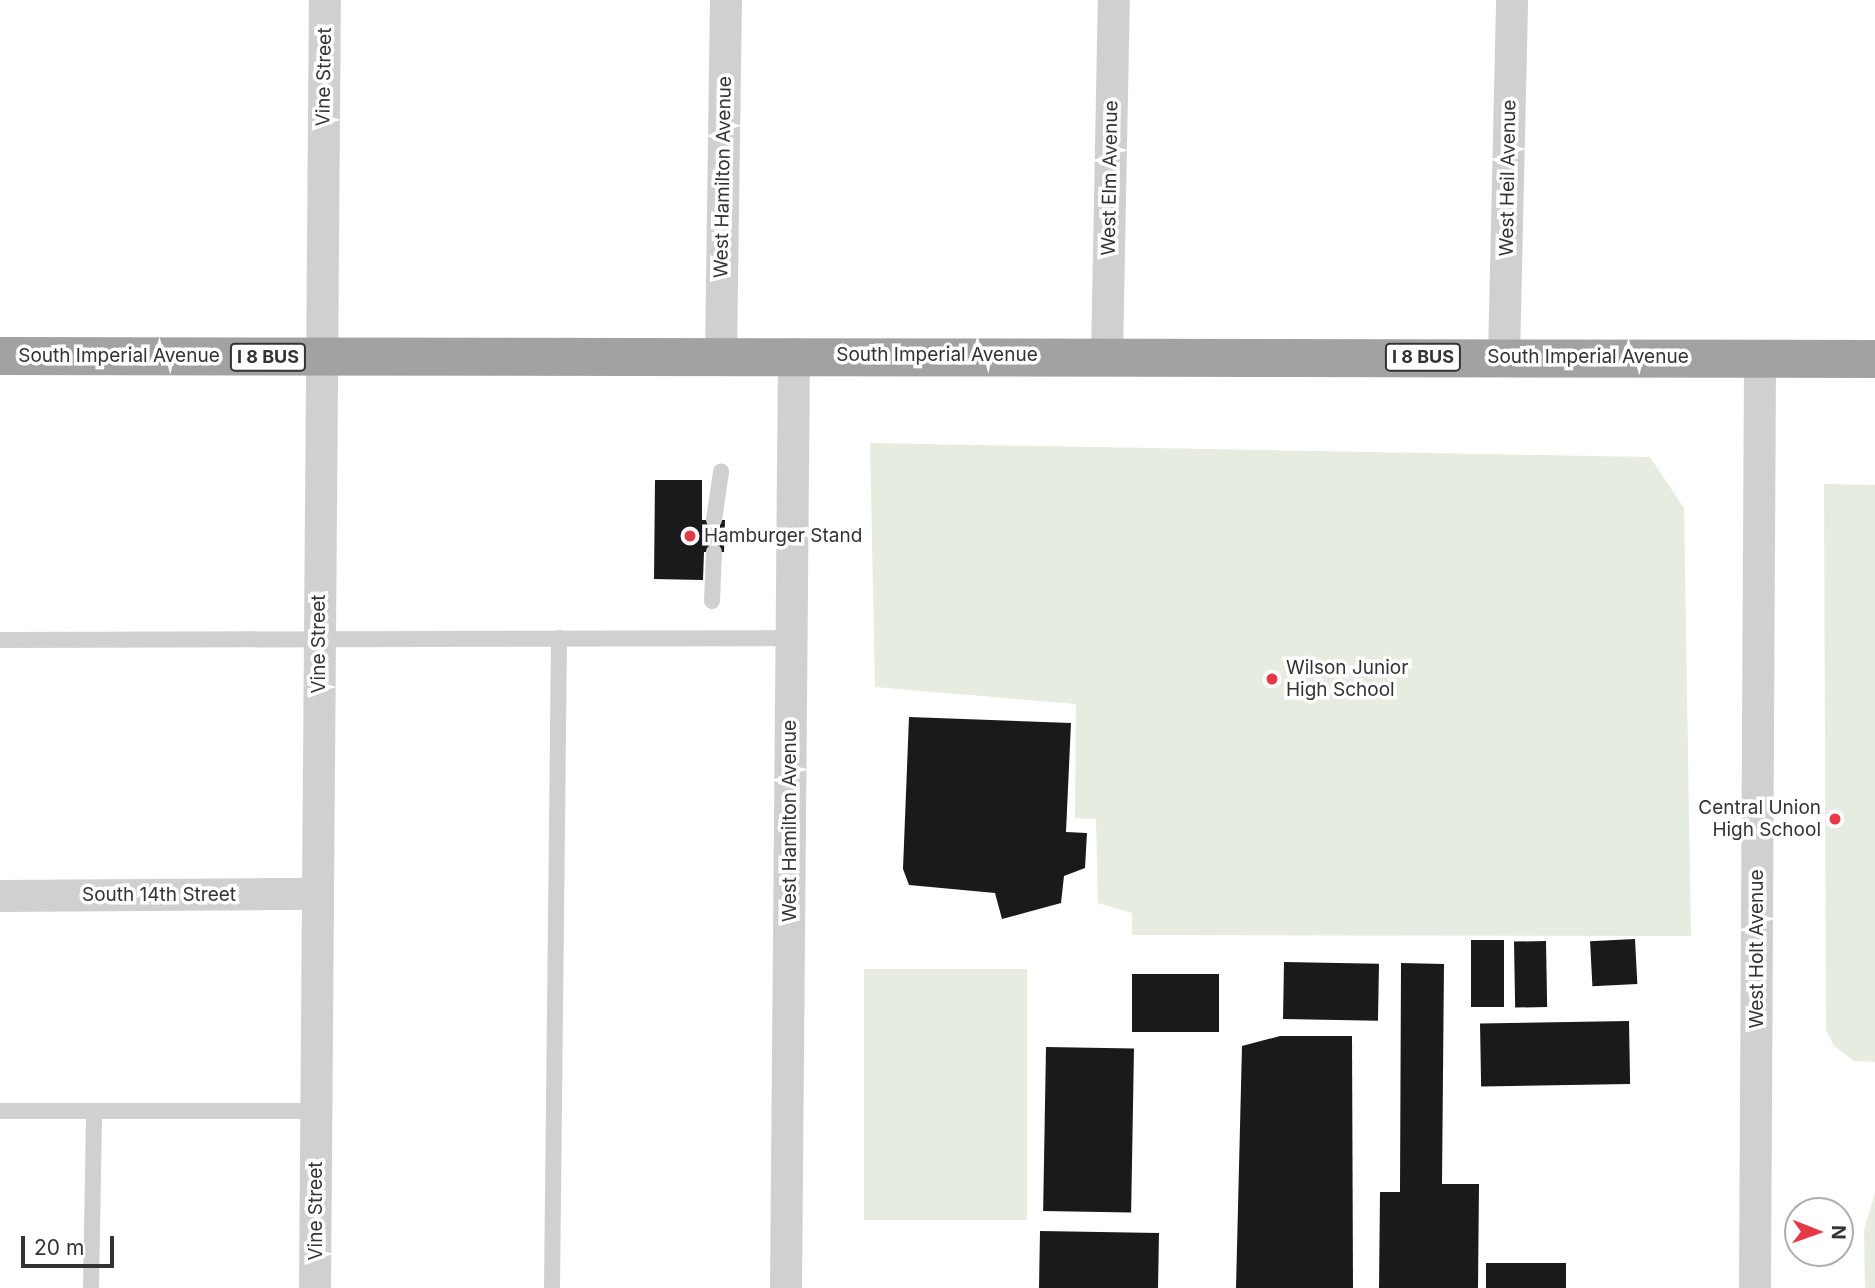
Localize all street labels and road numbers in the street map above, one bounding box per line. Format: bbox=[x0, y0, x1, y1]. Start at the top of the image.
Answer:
street label: Vine Street bbox=[312, 27, 336, 127]
street label: West Hamilton Avenue bbox=[710, 76, 736, 278]
street label: West Heil Avenue bbox=[1495, 99, 1521, 257]
street label: West Elm Avenue bbox=[1097, 100, 1123, 256]
road number: I 8 BUS bbox=[230, 342, 306, 372]
road number: I 8 BUS bbox=[1384, 342, 1462, 372]
street label: South Imperial Avenue bbox=[836, 344, 1038, 366]
street label: South Imperial Avenue bbox=[18, 345, 220, 367]
street label: South Imperial Avenue bbox=[1487, 346, 1689, 368]
street label: Vine Street bbox=[308, 595, 330, 693]
street label: West Hamilton Avenue bbox=[779, 720, 801, 922]
street label: West Holt Avenue bbox=[1746, 869, 1768, 1029]
street label: South 14th Street bbox=[82, 884, 236, 906]
street label: Vine Street bbox=[305, 1162, 327, 1260]

